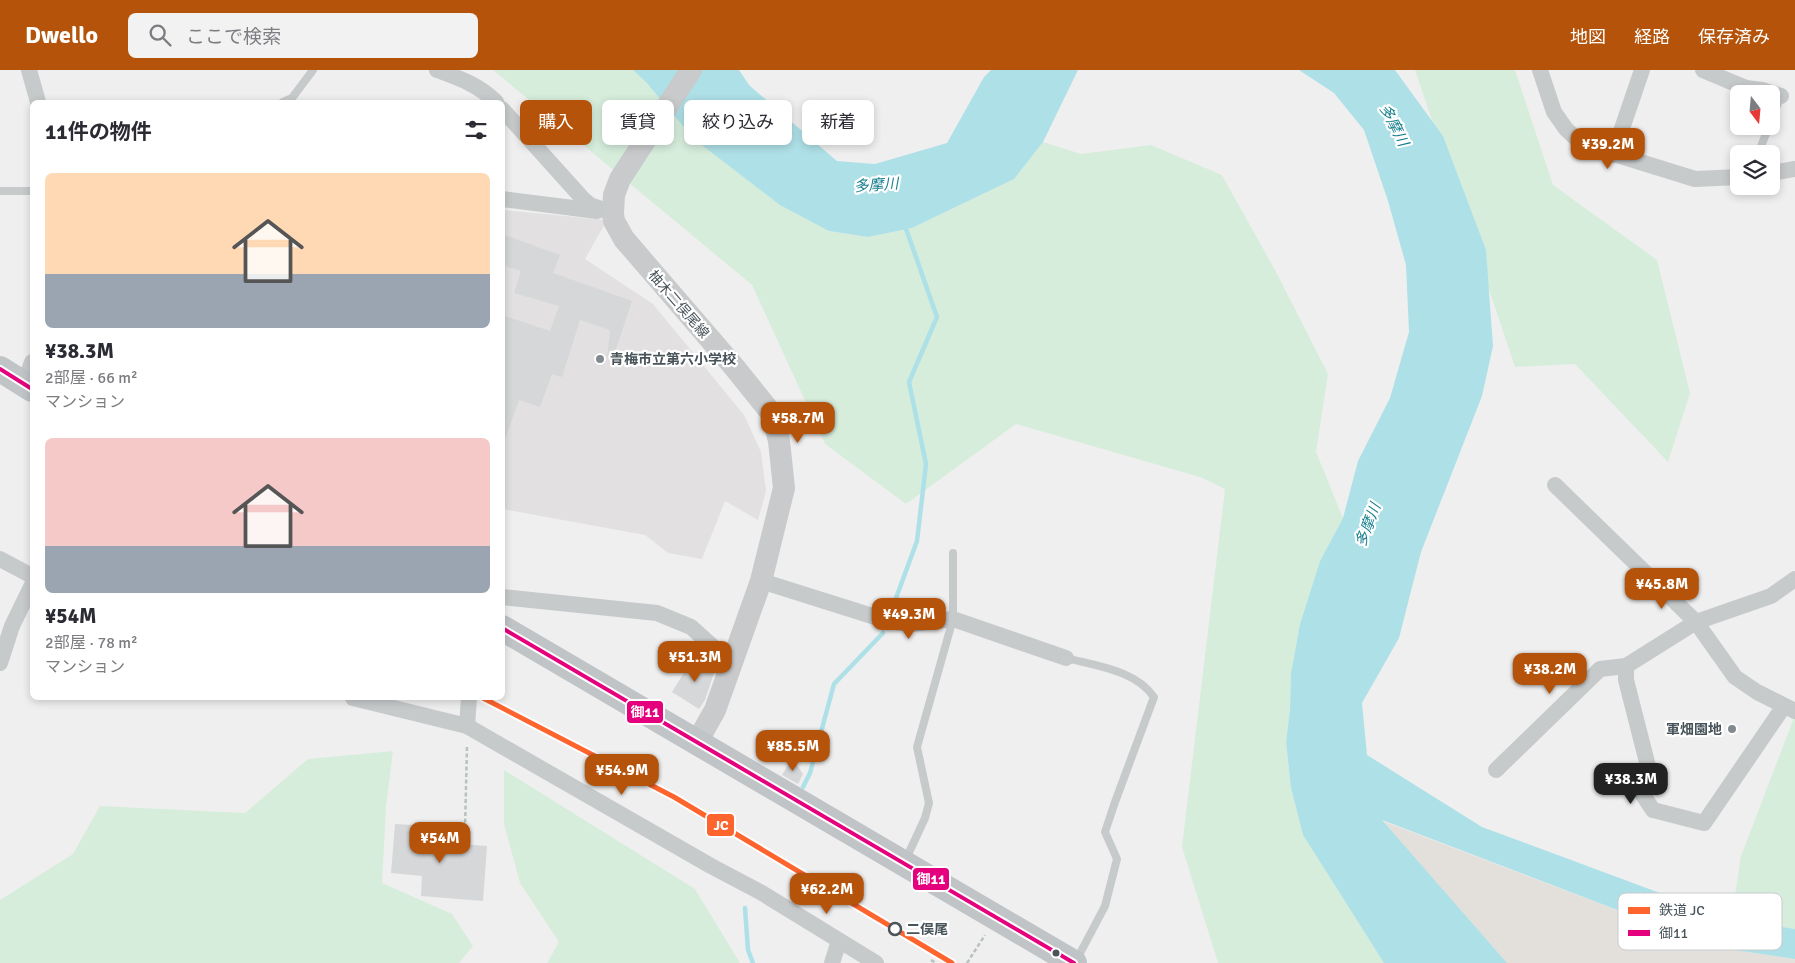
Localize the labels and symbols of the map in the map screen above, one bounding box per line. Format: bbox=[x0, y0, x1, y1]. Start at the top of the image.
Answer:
north arrow bbox=[1730, 85, 1780, 135]
water label: 多摩川 bbox=[1376, 101, 1413, 151]
pin: ¥39.2M bbox=[1567, 128, 1649, 170]
water label: 多摩川 bbox=[853, 174, 901, 196]
street label: 柚木二俣尾線 bbox=[645, 267, 713, 342]
place label: 青梅市立第六小学校 bbox=[610, 351, 736, 368]
marker: 青梅市立第六小学校 bbox=[594, 353, 606, 365]
pin: ¥58.7M bbox=[757, 402, 839, 444]
water label: 多摩川 bbox=[1352, 499, 1385, 549]
pin: ¥45.8M bbox=[1621, 568, 1703, 610]
pin: ¥49.3M bbox=[868, 598, 950, 640]
pin: ¥51.3M bbox=[654, 640, 736, 683]
pin: ¥38.2M bbox=[1509, 652, 1591, 695]
line badge: 御11 bbox=[626, 700, 664, 724]
text: 御11 bbox=[630, 704, 660, 721]
place label: 軍畑園地 bbox=[1666, 721, 1722, 738]
marker: 軍畑園地 bbox=[1726, 723, 1738, 735]
pin: ¥85.5M bbox=[752, 730, 834, 772]
pin: ¥54.9M bbox=[581, 754, 663, 796]
pin: ¥38.3M bbox=[1590, 762, 1672, 805]
line badge: JC bbox=[706, 813, 735, 837]
text: JC bbox=[713, 817, 729, 834]
pin: ¥54M bbox=[410, 822, 470, 864]
line badge: 御11 bbox=[912, 867, 950, 891]
text: 御11 bbox=[916, 871, 946, 888]
pin: ¥62.2M bbox=[786, 872, 868, 915]
legend bbox=[1618, 893, 1782, 950]
text: 鉄道 JC bbox=[1659, 902, 1705, 919]
place label: 二俣尾 bbox=[906, 921, 948, 938]
marker: 二俣尾 bbox=[888, 922, 902, 936]
text: 御11 bbox=[1659, 925, 1688, 942]
unlabelled marker bbox=[1051, 948, 1061, 958]

